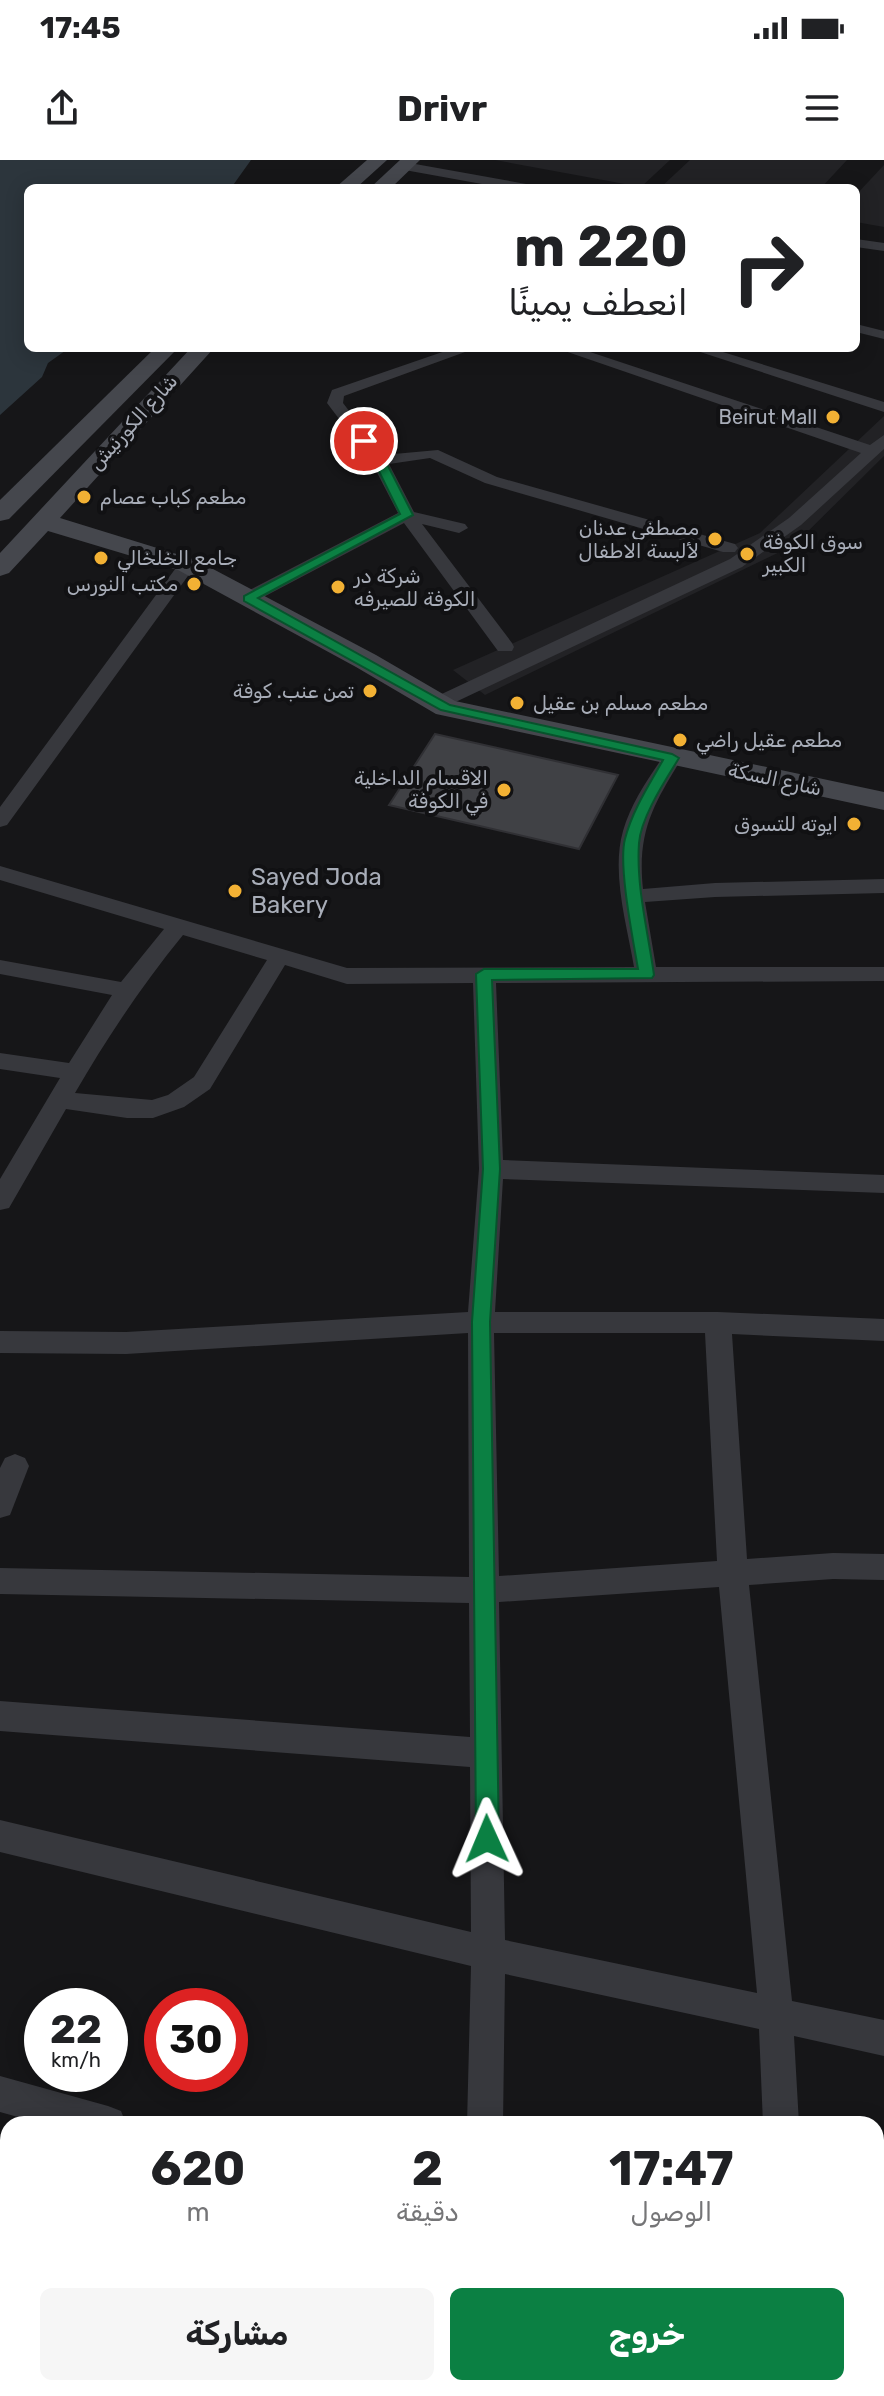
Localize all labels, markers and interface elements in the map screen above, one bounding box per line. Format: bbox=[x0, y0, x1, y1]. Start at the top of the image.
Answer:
text: 17:45 bbox=[40, 10, 121, 46]
icon: share bbox=[40, 86, 84, 130]
icon: menu bbox=[800, 86, 844, 130]
text: Drivr bbox=[397, 87, 487, 130]
text: 220 m bbox=[514, 214, 688, 280]
icon: right bbox=[716, 216, 820, 320]
text: انعطف يمينًا bbox=[508, 281, 688, 324]
street label: شارع الكورنيش bbox=[84, 369, 184, 476]
place label: Beirut Mall bbox=[719, 405, 817, 429]
pin bbox=[330, 407, 398, 475]
marker: Beirut Mall bbox=[824, 408, 842, 426]
icon: arrive bbox=[342, 419, 386, 463]
place label: مطعم كباب عصام bbox=[100, 485, 246, 511]
marker: مطعم كباب عصام bbox=[75, 488, 93, 506]
place label: مصطفى عدنان لألبسة الاطفال bbox=[578, 516, 699, 563]
marker: مصطفى عدنان لألبسة الاطفال bbox=[706, 530, 724, 548]
place label: سوق الكوفة الكبير bbox=[762, 530, 863, 577]
marker: سوق الكوفة الكبير bbox=[738, 545, 756, 563]
place label: جامع الخلخالي bbox=[117, 546, 237, 573]
marker: جامع الخلخالي bbox=[92, 549, 110, 567]
place label: شركة در الكوفة للصيرفه bbox=[353, 564, 476, 611]
place label: مكتب النورس bbox=[67, 572, 178, 596]
marker: مكتب النورس bbox=[185, 575, 203, 593]
marker: شركة در الكوفة للصيرفه bbox=[329, 578, 347, 596]
place label: تمن عنب. كوفة bbox=[233, 679, 354, 703]
marker: تمن عنب. كوفة bbox=[361, 682, 379, 700]
place label: مطعم مسلم بن عقيل bbox=[533, 691, 708, 716]
marker: مطعم مسلم بن عقيل bbox=[508, 694, 526, 712]
place label: مطعم عقيل راضي bbox=[696, 728, 842, 755]
marker: مطعم عقيل راضي bbox=[671, 731, 689, 749]
street label: شارع السكة bbox=[726, 757, 824, 803]
place label: الاقسام الداخلية في الكوفة bbox=[354, 766, 488, 816]
marker: الاقسام الداخلية في الكوفة bbox=[495, 781, 513, 799]
place label: ايوته للتسوق bbox=[734, 812, 838, 836]
marker: ايوته للتسوق bbox=[845, 815, 863, 833]
place label: Sayed Joda Bakery bbox=[251, 863, 382, 919]
marker: Sayed Joda Bakery bbox=[226, 882, 244, 900]
position arrow bbox=[445, 1797, 529, 1881]
speed limit sign: 30 bbox=[144, 1988, 248, 2092]
text: 22 bbox=[50, 2006, 102, 2053]
text: km/h bbox=[51, 2048, 101, 2072]
text: 620 bbox=[150, 2140, 245, 2197]
text: 2 bbox=[412, 2140, 443, 2197]
text: 17:47 bbox=[609, 2140, 734, 2197]
text: m bbox=[186, 2197, 210, 2228]
text: دقيقة bbox=[396, 2197, 459, 2228]
text: الوصول bbox=[630, 2197, 712, 2228]
button: مشاركة bbox=[40, 2288, 434, 2380]
button: خروج bbox=[450, 2288, 844, 2380]

